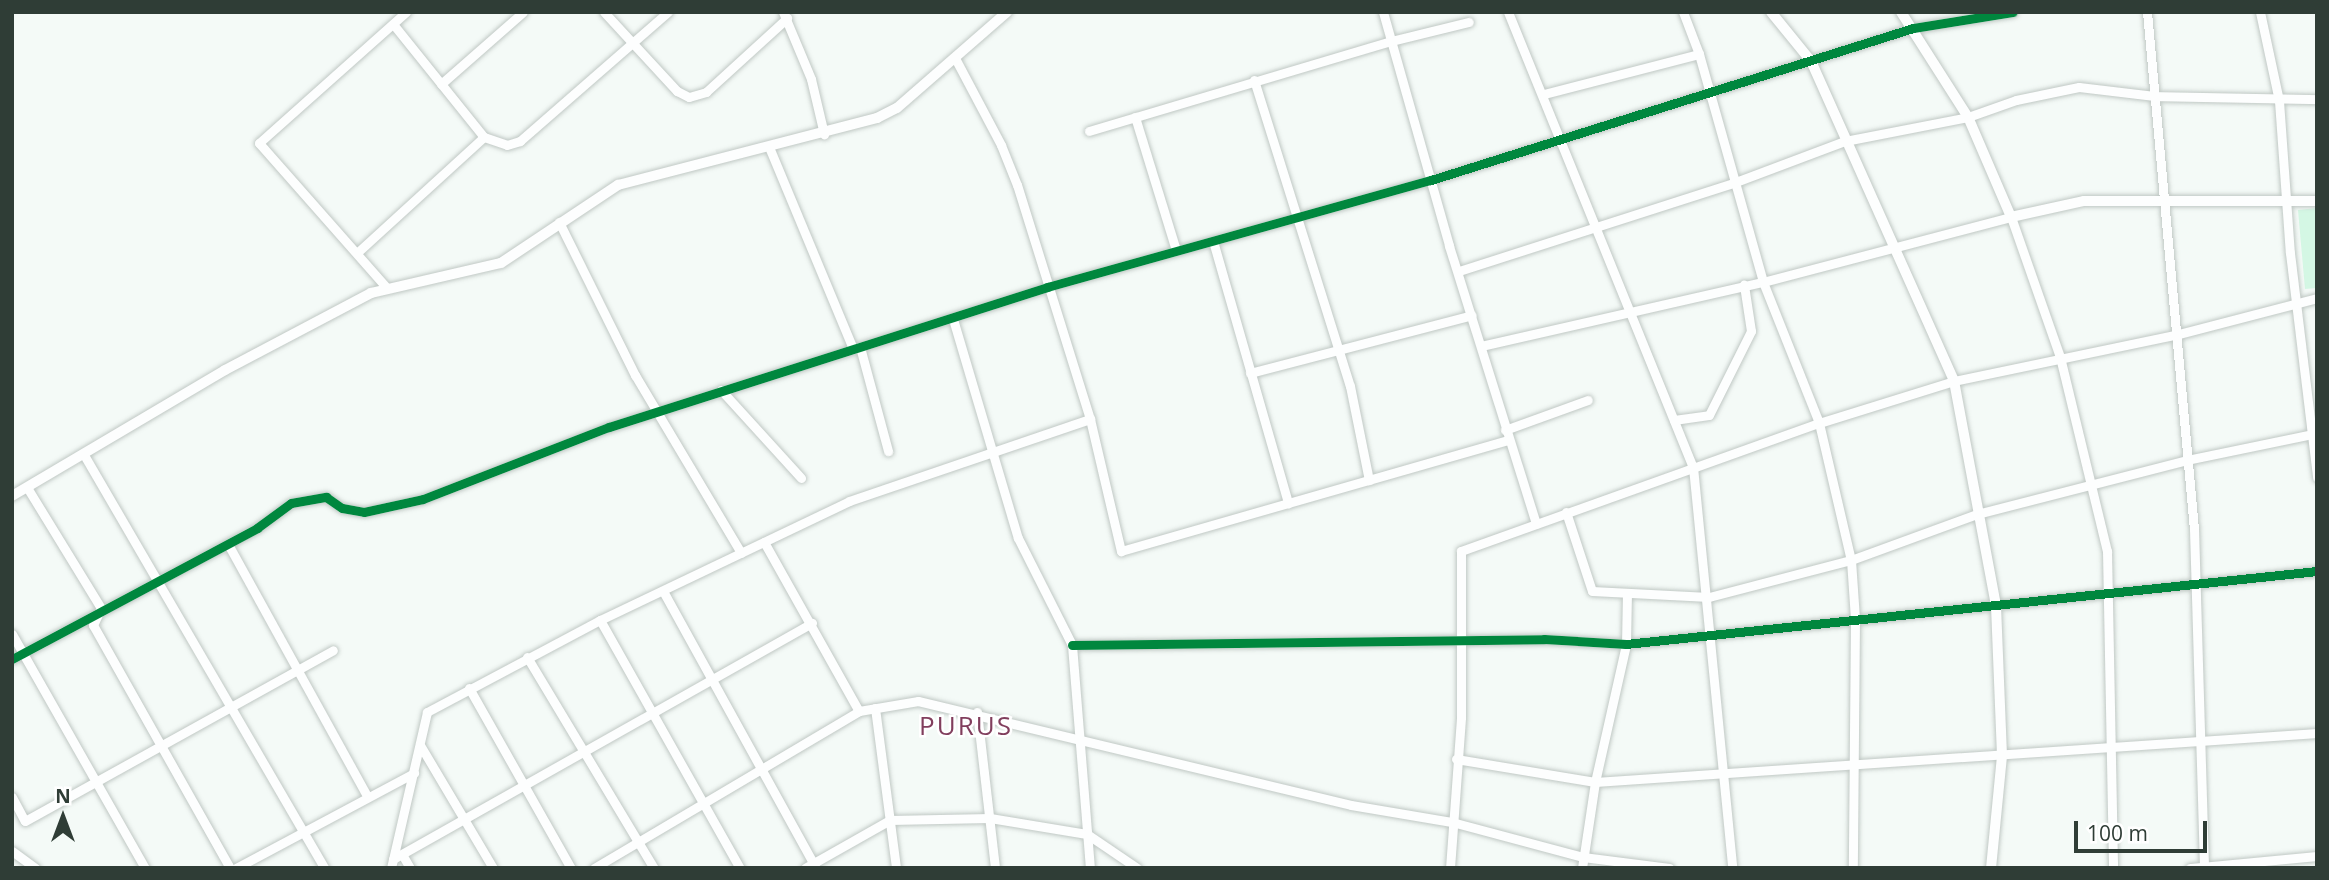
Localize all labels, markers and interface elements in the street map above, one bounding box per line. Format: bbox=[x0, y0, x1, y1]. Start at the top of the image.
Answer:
district label: PURUS bbox=[920, 710, 1012, 742]
north arrow bbox=[28, 782, 98, 852]
text: N bbox=[55, 783, 71, 809]
scale bar bbox=[2077, 806, 2210, 850]
text: 100 m bbox=[2087, 819, 2148, 847]

